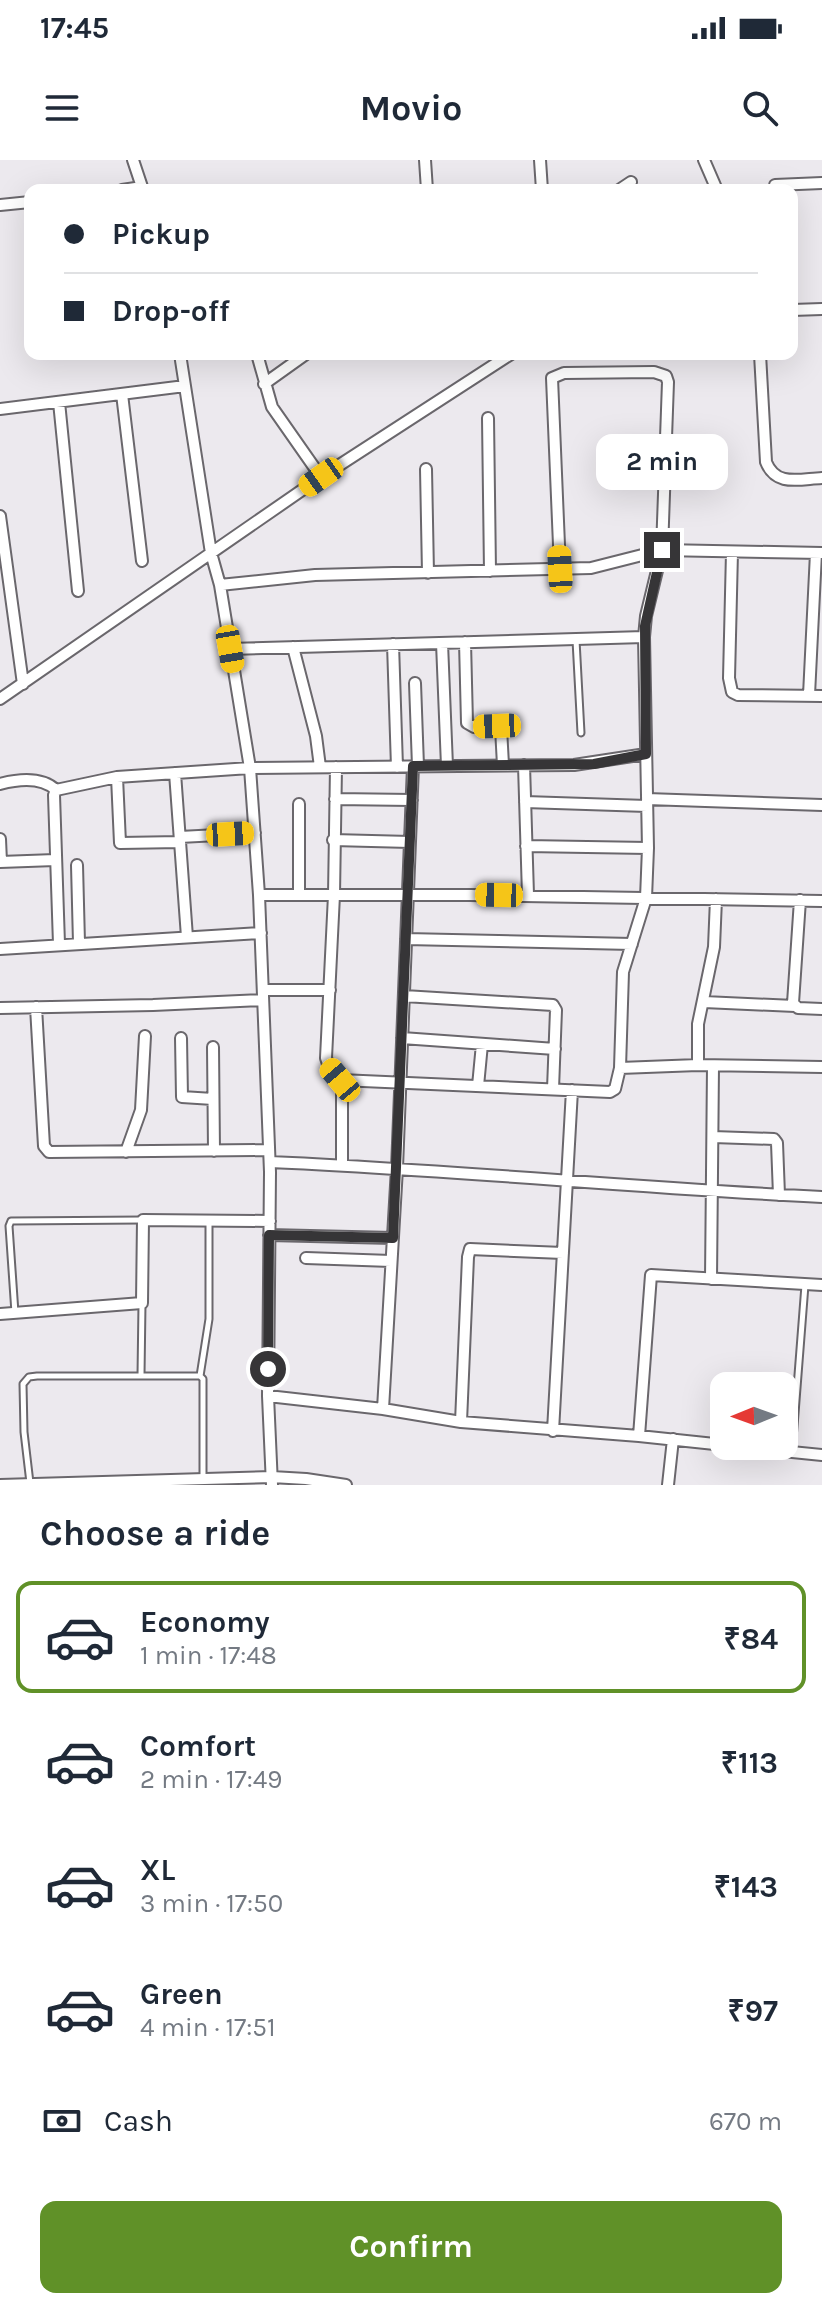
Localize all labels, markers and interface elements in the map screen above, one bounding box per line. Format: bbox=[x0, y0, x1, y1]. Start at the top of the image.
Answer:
text: 17:45 bbox=[40, 10, 109, 46]
icon: menu bbox=[40, 86, 84, 130]
icon: search bbox=[738, 86, 782, 130]
text: Movio bbox=[360, 87, 462, 129]
text: Pickup bbox=[112, 216, 210, 252]
text: Drop-off bbox=[112, 293, 230, 329]
callout: 2 min bbox=[596, 434, 728, 490]
text: 2 min bbox=[626, 446, 698, 477]
car bbox=[294, 453, 348, 501]
route end bbox=[644, 532, 680, 568]
car bbox=[547, 544, 573, 594]
car bbox=[214, 623, 246, 675]
car bbox=[473, 713, 521, 739]
car bbox=[205, 821, 255, 847]
car bbox=[475, 883, 523, 907]
car bbox=[315, 1054, 365, 1106]
route start bbox=[250, 1351, 286, 1387]
north arrow bbox=[710, 1372, 798, 1460]
map controls bbox=[710, 1372, 798, 1460]
text: Choose a ride bbox=[40, 1512, 270, 1554]
icon: car bbox=[44, 1601, 116, 1673]
text: Economy bbox=[140, 1604, 270, 1640]
text: ₹84 bbox=[724, 1621, 778, 1657]
text: 1 min · 17:48 bbox=[140, 1640, 277, 1671]
icon: car bbox=[44, 1725, 116, 1797]
text: Comfort bbox=[140, 1728, 256, 1764]
text: ₹113 bbox=[721, 1745, 778, 1781]
text: 2 min · 17:49 bbox=[140, 1764, 282, 1795]
icon: car bbox=[44, 1849, 116, 1921]
text: XL bbox=[140, 1852, 175, 1888]
text: ₹143 bbox=[714, 1869, 778, 1905]
text: 3 min · 17:50 bbox=[140, 1888, 283, 1919]
icon: car bbox=[44, 1973, 116, 2045]
text: Green bbox=[140, 1976, 223, 2012]
text: ₹97 bbox=[728, 1993, 778, 2029]
text: 4 min · 17:51 bbox=[140, 2012, 276, 2043]
icon: cash bbox=[40, 2099, 84, 2143]
text: Cash bbox=[104, 2103, 173, 2139]
text: 670 m bbox=[709, 2106, 782, 2137]
button: Confirm bbox=[40, 2201, 782, 2293]

